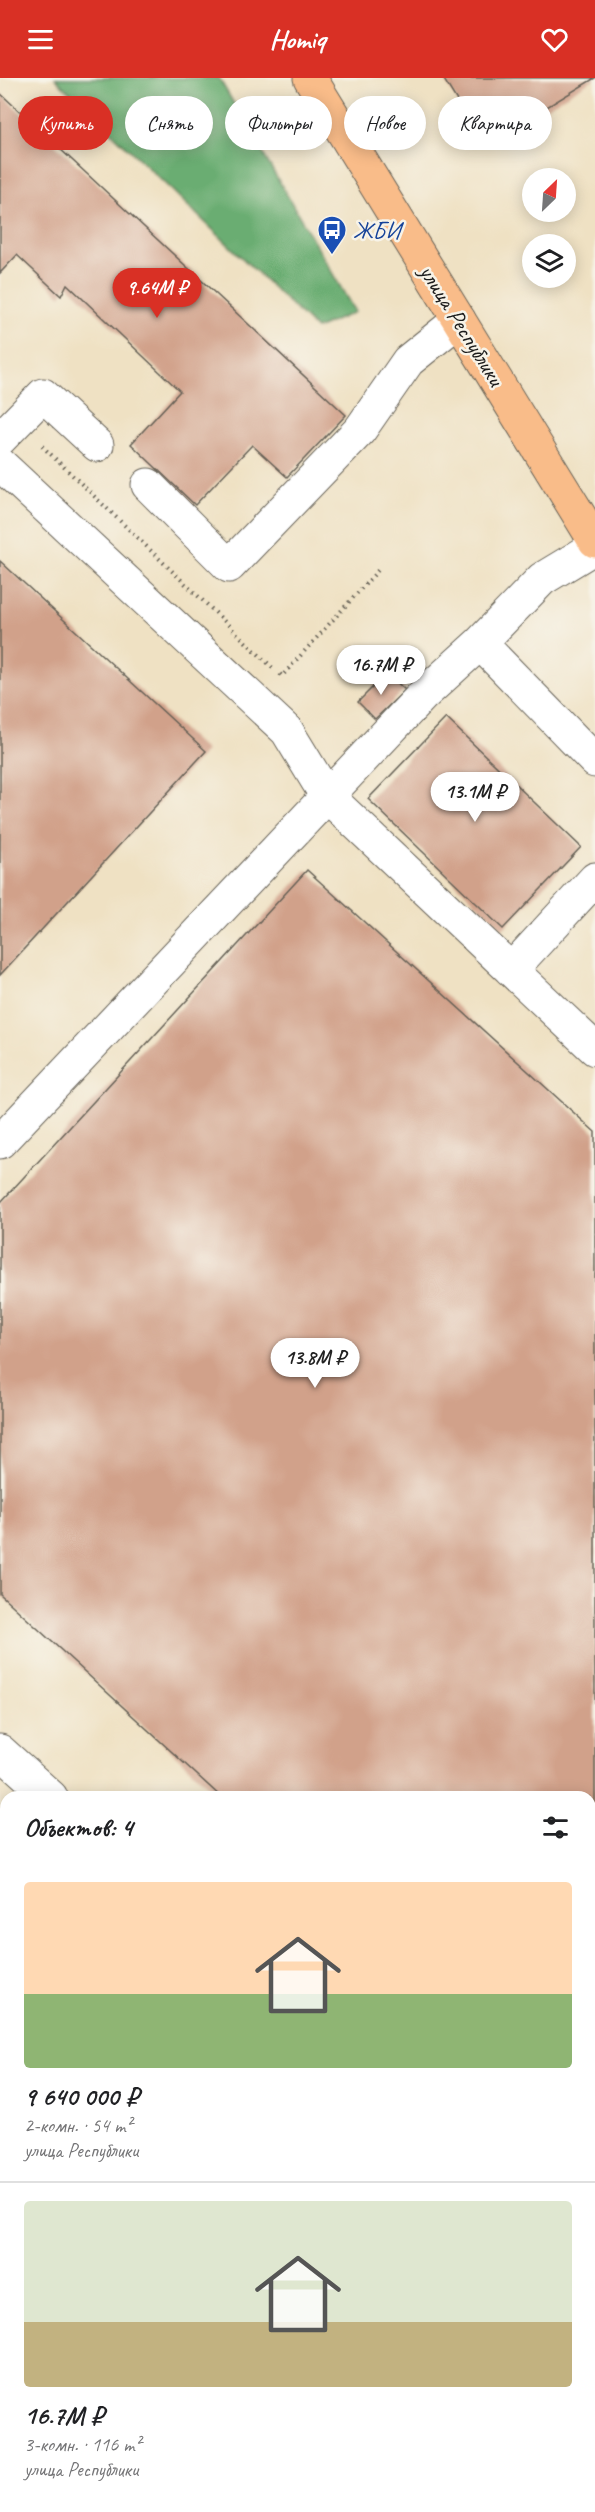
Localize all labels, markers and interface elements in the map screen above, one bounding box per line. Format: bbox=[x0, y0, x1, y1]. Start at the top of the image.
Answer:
text: Homiq bbox=[269, 22, 326, 56]
icon: menu bbox=[24, 23, 57, 56]
icon: heart bbox=[538, 23, 571, 56]
chip: Купить bbox=[18, 96, 113, 150]
chip: Снять bbox=[125, 96, 213, 150]
chip: Фильтры bbox=[225, 96, 332, 150]
chip: Новое bbox=[344, 96, 426, 150]
chip: Квартира bbox=[438, 96, 552, 150]
north arrow bbox=[522, 168, 576, 222]
map controls bbox=[522, 168, 576, 288]
bus stop icon: ЖБИ bbox=[316, 214, 348, 256]
place label: ЖБИ bbox=[353, 215, 404, 245]
button: layers bbox=[522, 234, 576, 288]
street label: улица Республики bbox=[412, 257, 512, 393]
pin: 9.64M ₽ bbox=[102, 268, 212, 319]
text: 9.64M ₽ bbox=[127, 275, 187, 300]
pin: 16.7M ₽ bbox=[326, 645, 436, 696]
text: 16.7M ₽ bbox=[350, 652, 412, 677]
pin: 13.1M ₽ bbox=[420, 772, 530, 823]
text: 13.1M ₽ bbox=[445, 779, 505, 804]
pin: 13.8M ₽ bbox=[260, 1338, 370, 1389]
text: 13.8M ₽ bbox=[285, 1345, 345, 1370]
text: Объектов: 4 bbox=[24, 1811, 133, 1844]
icon: filters bbox=[539, 1811, 572, 1844]
icon: home bbox=[244, 1921, 352, 2029]
text: 9 640 000 ₽ bbox=[24, 2080, 138, 2113]
text: 2-комн. · 54 m² bbox=[24, 2113, 132, 2138]
text: улица Республики bbox=[24, 2138, 138, 2163]
icon: home bbox=[244, 2240, 352, 2348]
text: 16.7M ₽ bbox=[24, 2399, 103, 2432]
text: 3-комн. · 116 m² bbox=[24, 2432, 141, 2457]
text: улица Республики bbox=[24, 2457, 138, 2482]

